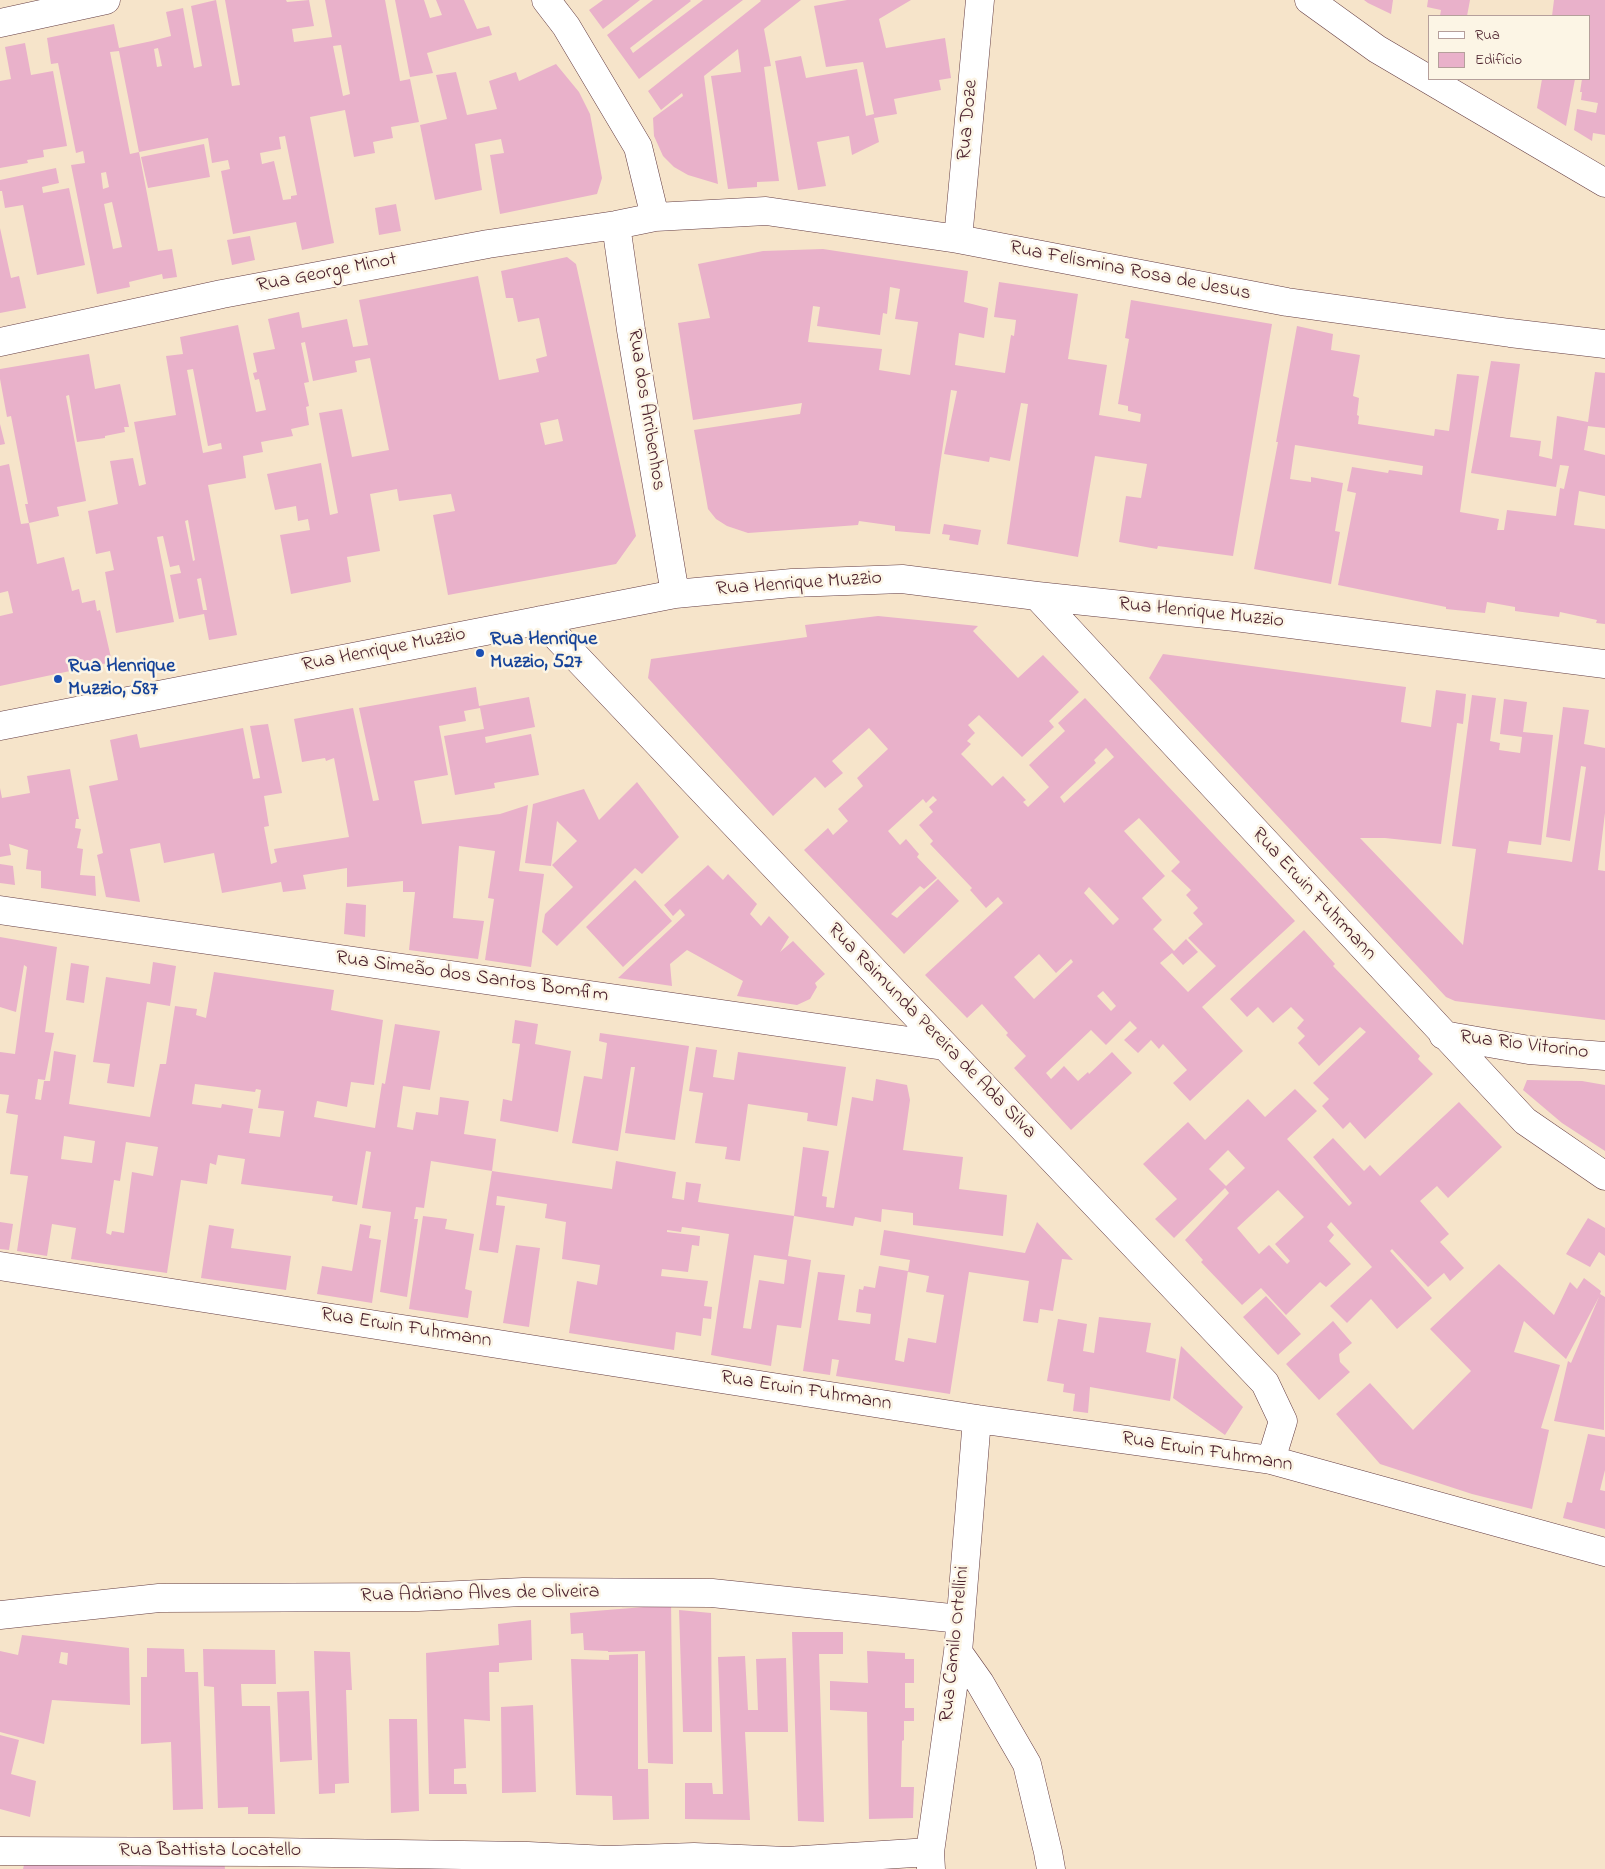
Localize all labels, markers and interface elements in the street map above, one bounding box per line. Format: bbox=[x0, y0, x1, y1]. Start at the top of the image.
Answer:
legend bbox=[1428, 15, 1590, 80]
text: Rua bbox=[1475, 24, 1500, 46]
text: Edifício bbox=[1475, 49, 1522, 71]
street label: Rua Doze bbox=[954, 79, 984, 161]
street label: Rua Felismina Rosa de Jesus bbox=[1007, 237, 1253, 307]
street label: Rua George Minot bbox=[255, 249, 399, 299]
street label: Rua dos Arribenhos bbox=[620, 328, 670, 492]
street label: Rua Henrique Muzzio bbox=[715, 567, 883, 603]
street label: Rua Henrique Muzzio bbox=[1117, 593, 1285, 635]
street label: Rua Henrique Muzzio bbox=[300, 623, 468, 679]
place label: Rua Henrique Muzzio, 527 bbox=[490, 629, 597, 676]
marker: Rua Henrique Muzzio, 527 bbox=[474, 647, 486, 659]
place label: Rua Henrique Muzzio, 587 bbox=[68, 656, 175, 703]
marker: Rua Henrique Muzzio, 587 bbox=[52, 673, 64, 685]
street label: Rua Erwin Fuhrmann bbox=[1245, 824, 1381, 966]
street label: Rua Raimunda Pereira de Ada Silva bbox=[821, 919, 1041, 1145]
street label: Rua Simeão dos Santos Bomfim bbox=[334, 947, 610, 1009]
street label: Rua Rio Vitorino bbox=[1458, 1026, 1590, 1066]
street label: Rua Erwin Fuhrmann bbox=[319, 1304, 493, 1354]
street label: Rua Erwin Fuhrmann bbox=[719, 1367, 893, 1417]
street label: Rua Erwin Fuhrmann bbox=[1120, 1428, 1294, 1478]
street label: Rua Camilo Ortellini bbox=[936, 1565, 976, 1723]
street label: Rua Adriano Alves de Oliveira bbox=[360, 1581, 600, 1609]
street label: Rua Battista Locatello bbox=[119, 1840, 301, 1864]

